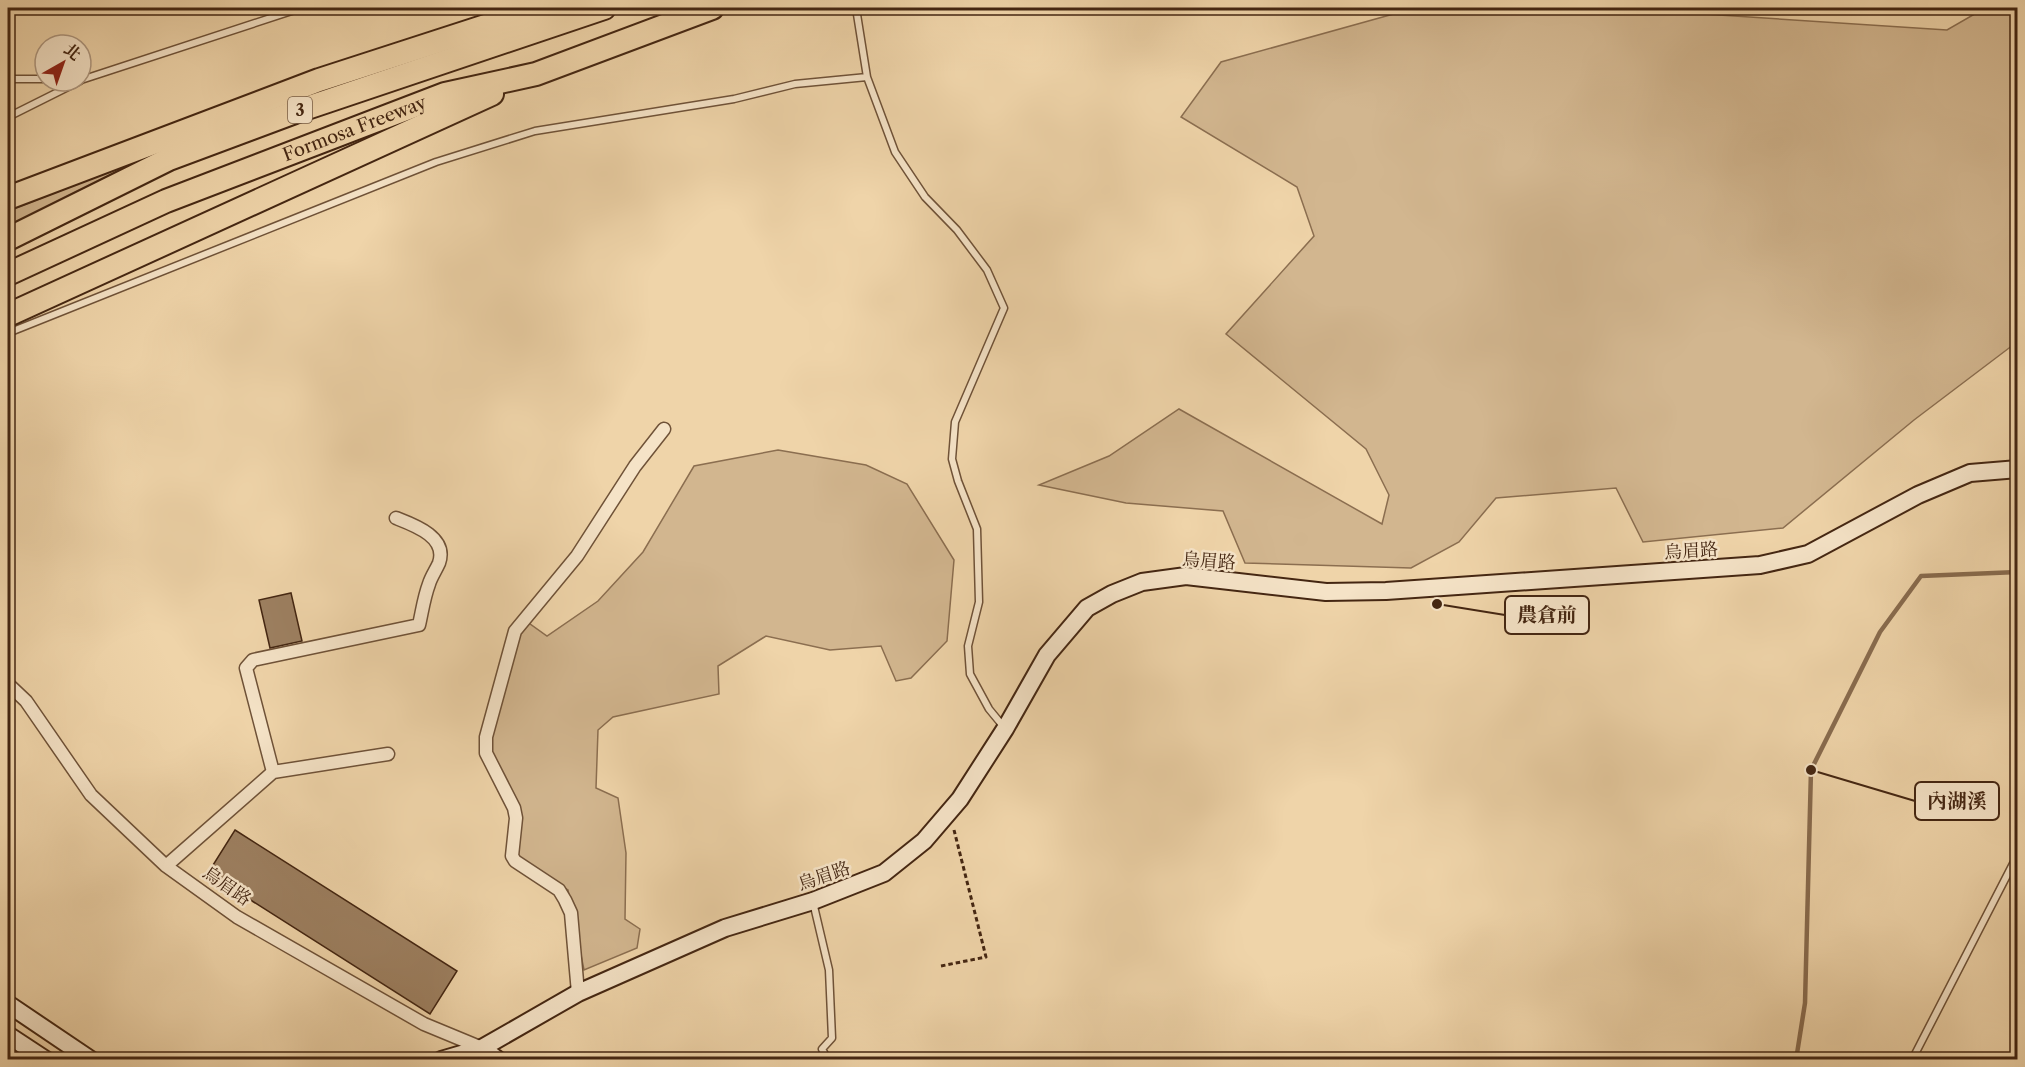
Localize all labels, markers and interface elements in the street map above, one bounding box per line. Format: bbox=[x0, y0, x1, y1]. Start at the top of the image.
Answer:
north arrow bbox=[33, 33, 93, 93]
text: 北 bbox=[60, 39, 85, 64]
street label: Formosa Freeway bbox=[280, 91, 430, 166]
road number: 3 bbox=[288, 97, 312, 123]
street label: 烏眉路 bbox=[1663, 538, 1719, 564]
street label: 烏眉路 bbox=[1181, 548, 1237, 574]
callout: 農倉前 bbox=[1505, 596, 1589, 634]
text: 農倉前 bbox=[1517, 603, 1577, 627]
callout: 內湖溪 bbox=[1915, 782, 1999, 820]
text: 內湖溪 bbox=[1927, 789, 1987, 813]
street label: 烏眉路 bbox=[795, 857, 853, 895]
street label: 烏眉路 bbox=[199, 862, 255, 910]

